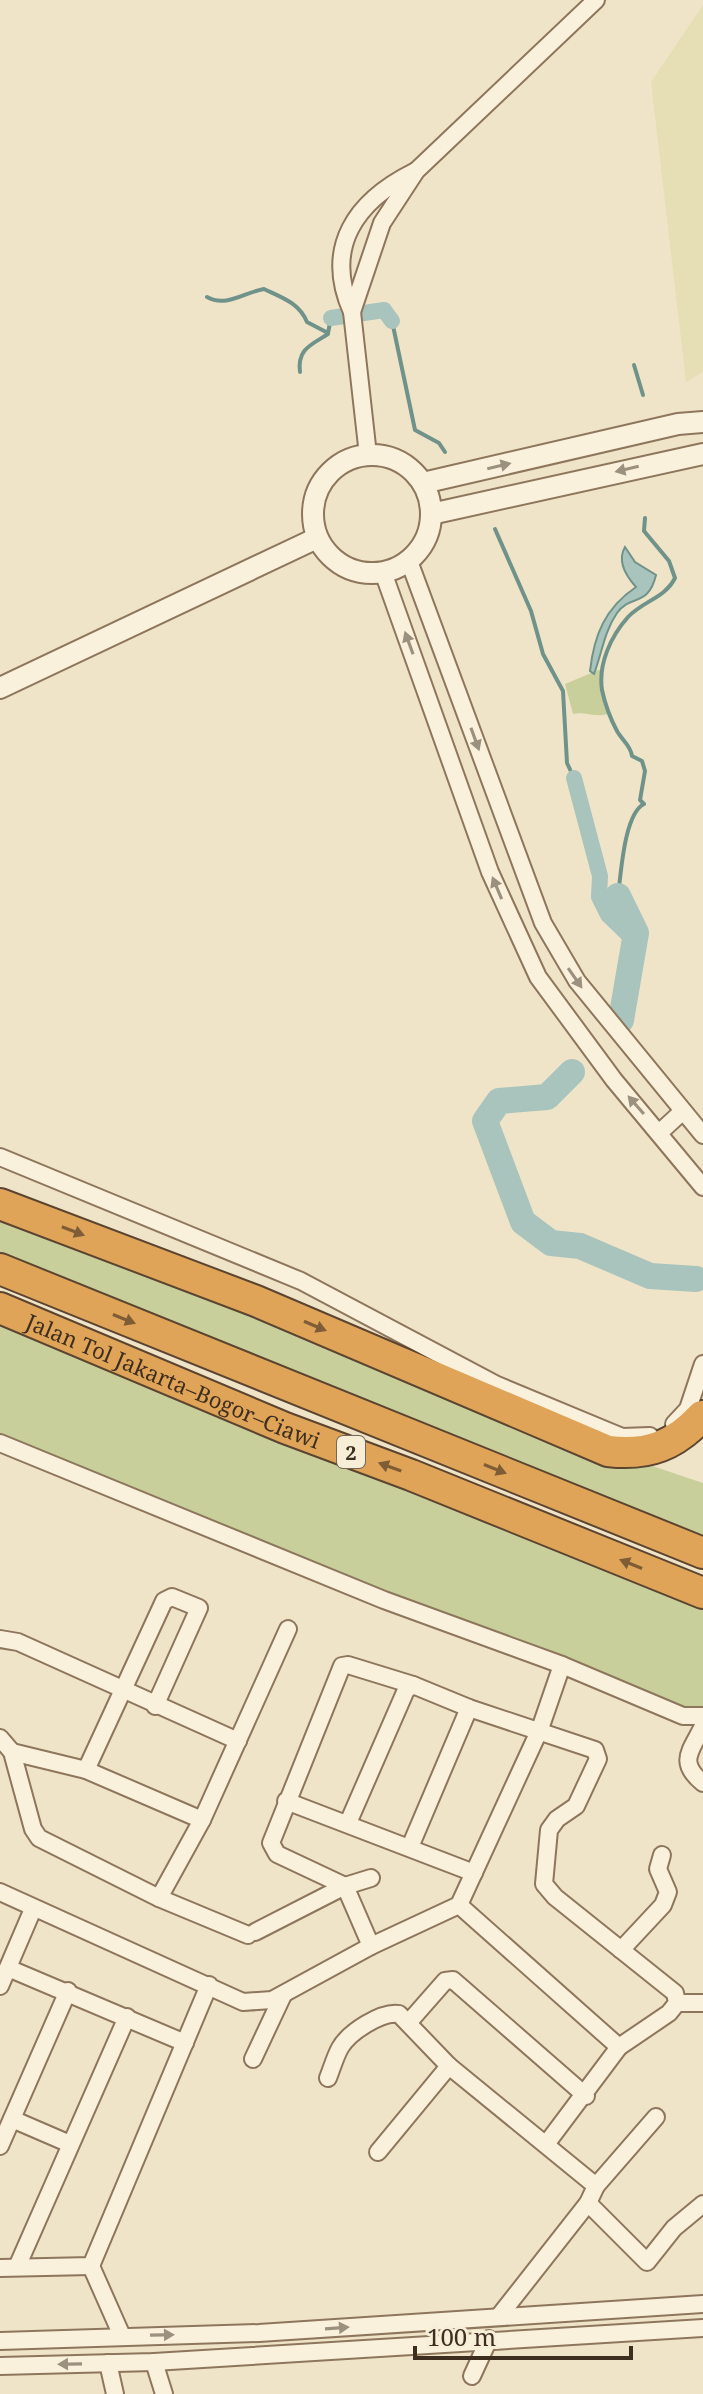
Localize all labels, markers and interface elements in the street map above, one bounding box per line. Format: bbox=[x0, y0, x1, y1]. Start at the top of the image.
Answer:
one-way arrow bbox=[487, 459, 512, 472]
one-way arrow bbox=[614, 463, 639, 476]
one-way arrow bbox=[402, 631, 414, 655]
one-way arrow bbox=[469, 727, 482, 751]
one-way arrow bbox=[490, 876, 503, 900]
one-way arrow bbox=[567, 967, 582, 988]
one-way arrow bbox=[628, 1096, 645, 1116]
one-way arrow bbox=[61, 1225, 85, 1238]
street label: Jalan Tol Jakarta–Bogor–Ciawi bbox=[21, 1305, 325, 1455]
one-way arrow bbox=[112, 1313, 136, 1326]
one-way arrow bbox=[303, 1319, 327, 1332]
road number: 2 bbox=[337, 1436, 365, 1468]
one-way arrow bbox=[377, 1460, 401, 1473]
one-way arrow bbox=[483, 1463, 507, 1476]
one-way arrow bbox=[619, 1557, 643, 1570]
scale bar bbox=[415, 2310, 631, 2360]
text: 100 m bbox=[427, 2320, 496, 2353]
one-way arrow bbox=[325, 2321, 350, 2334]
one-way arrow bbox=[150, 2329, 175, 2341]
one-way arrow bbox=[57, 2358, 82, 2370]

